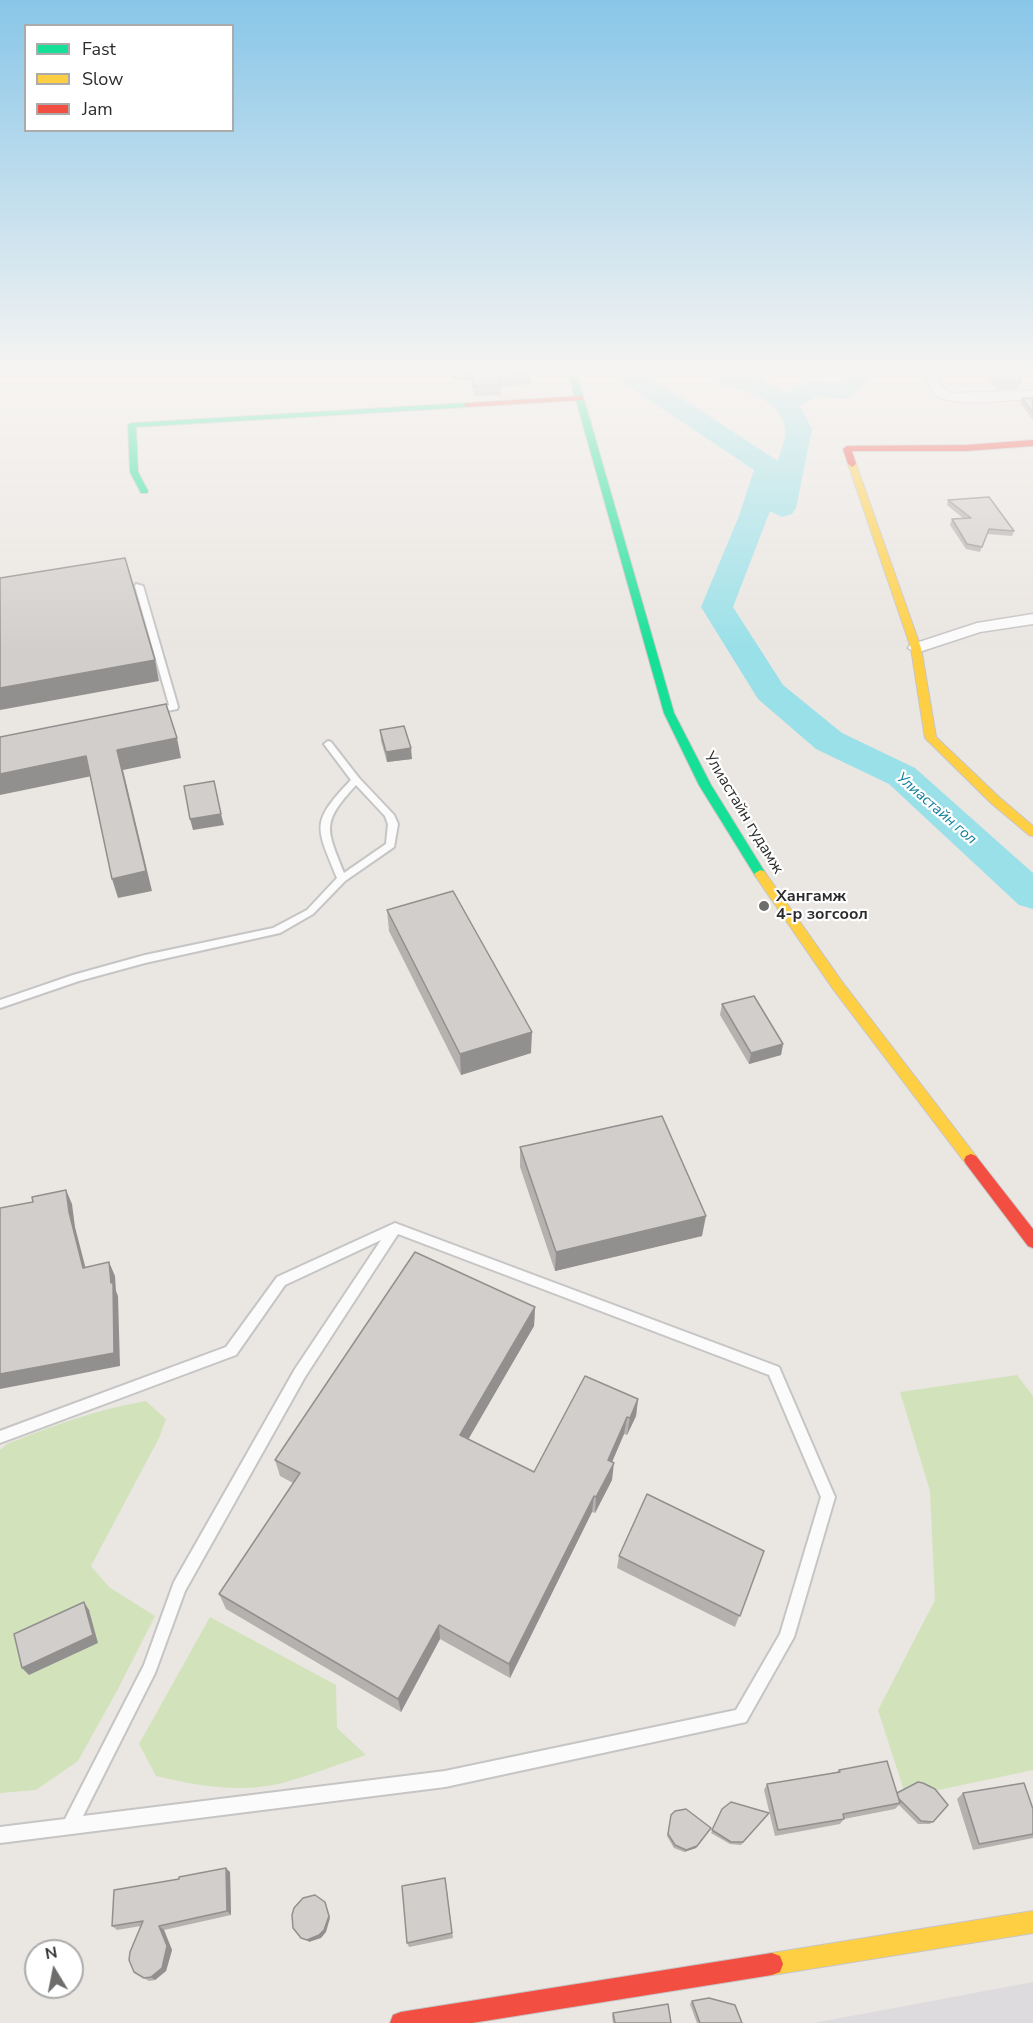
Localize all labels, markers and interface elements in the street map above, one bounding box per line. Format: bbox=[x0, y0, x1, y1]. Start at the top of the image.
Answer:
legend bbox=[24, 24, 234, 132]
text: Fast bbox=[82, 37, 116, 61]
text: Slow bbox=[82, 67, 123, 91]
text: Jam bbox=[82, 97, 113, 121]
street label: Улиастайн гудамж bbox=[699, 749, 787, 877]
water label: Улиастайн гол bbox=[892, 769, 980, 849]
place label: Хангамж 4-р зогсоол bbox=[776, 887, 868, 925]
marker: Хангамж 4-р зогсоол bbox=[757, 899, 771, 913]
north arrow bbox=[24, 1939, 84, 1999]
text: N bbox=[43, 1941, 59, 1965]

